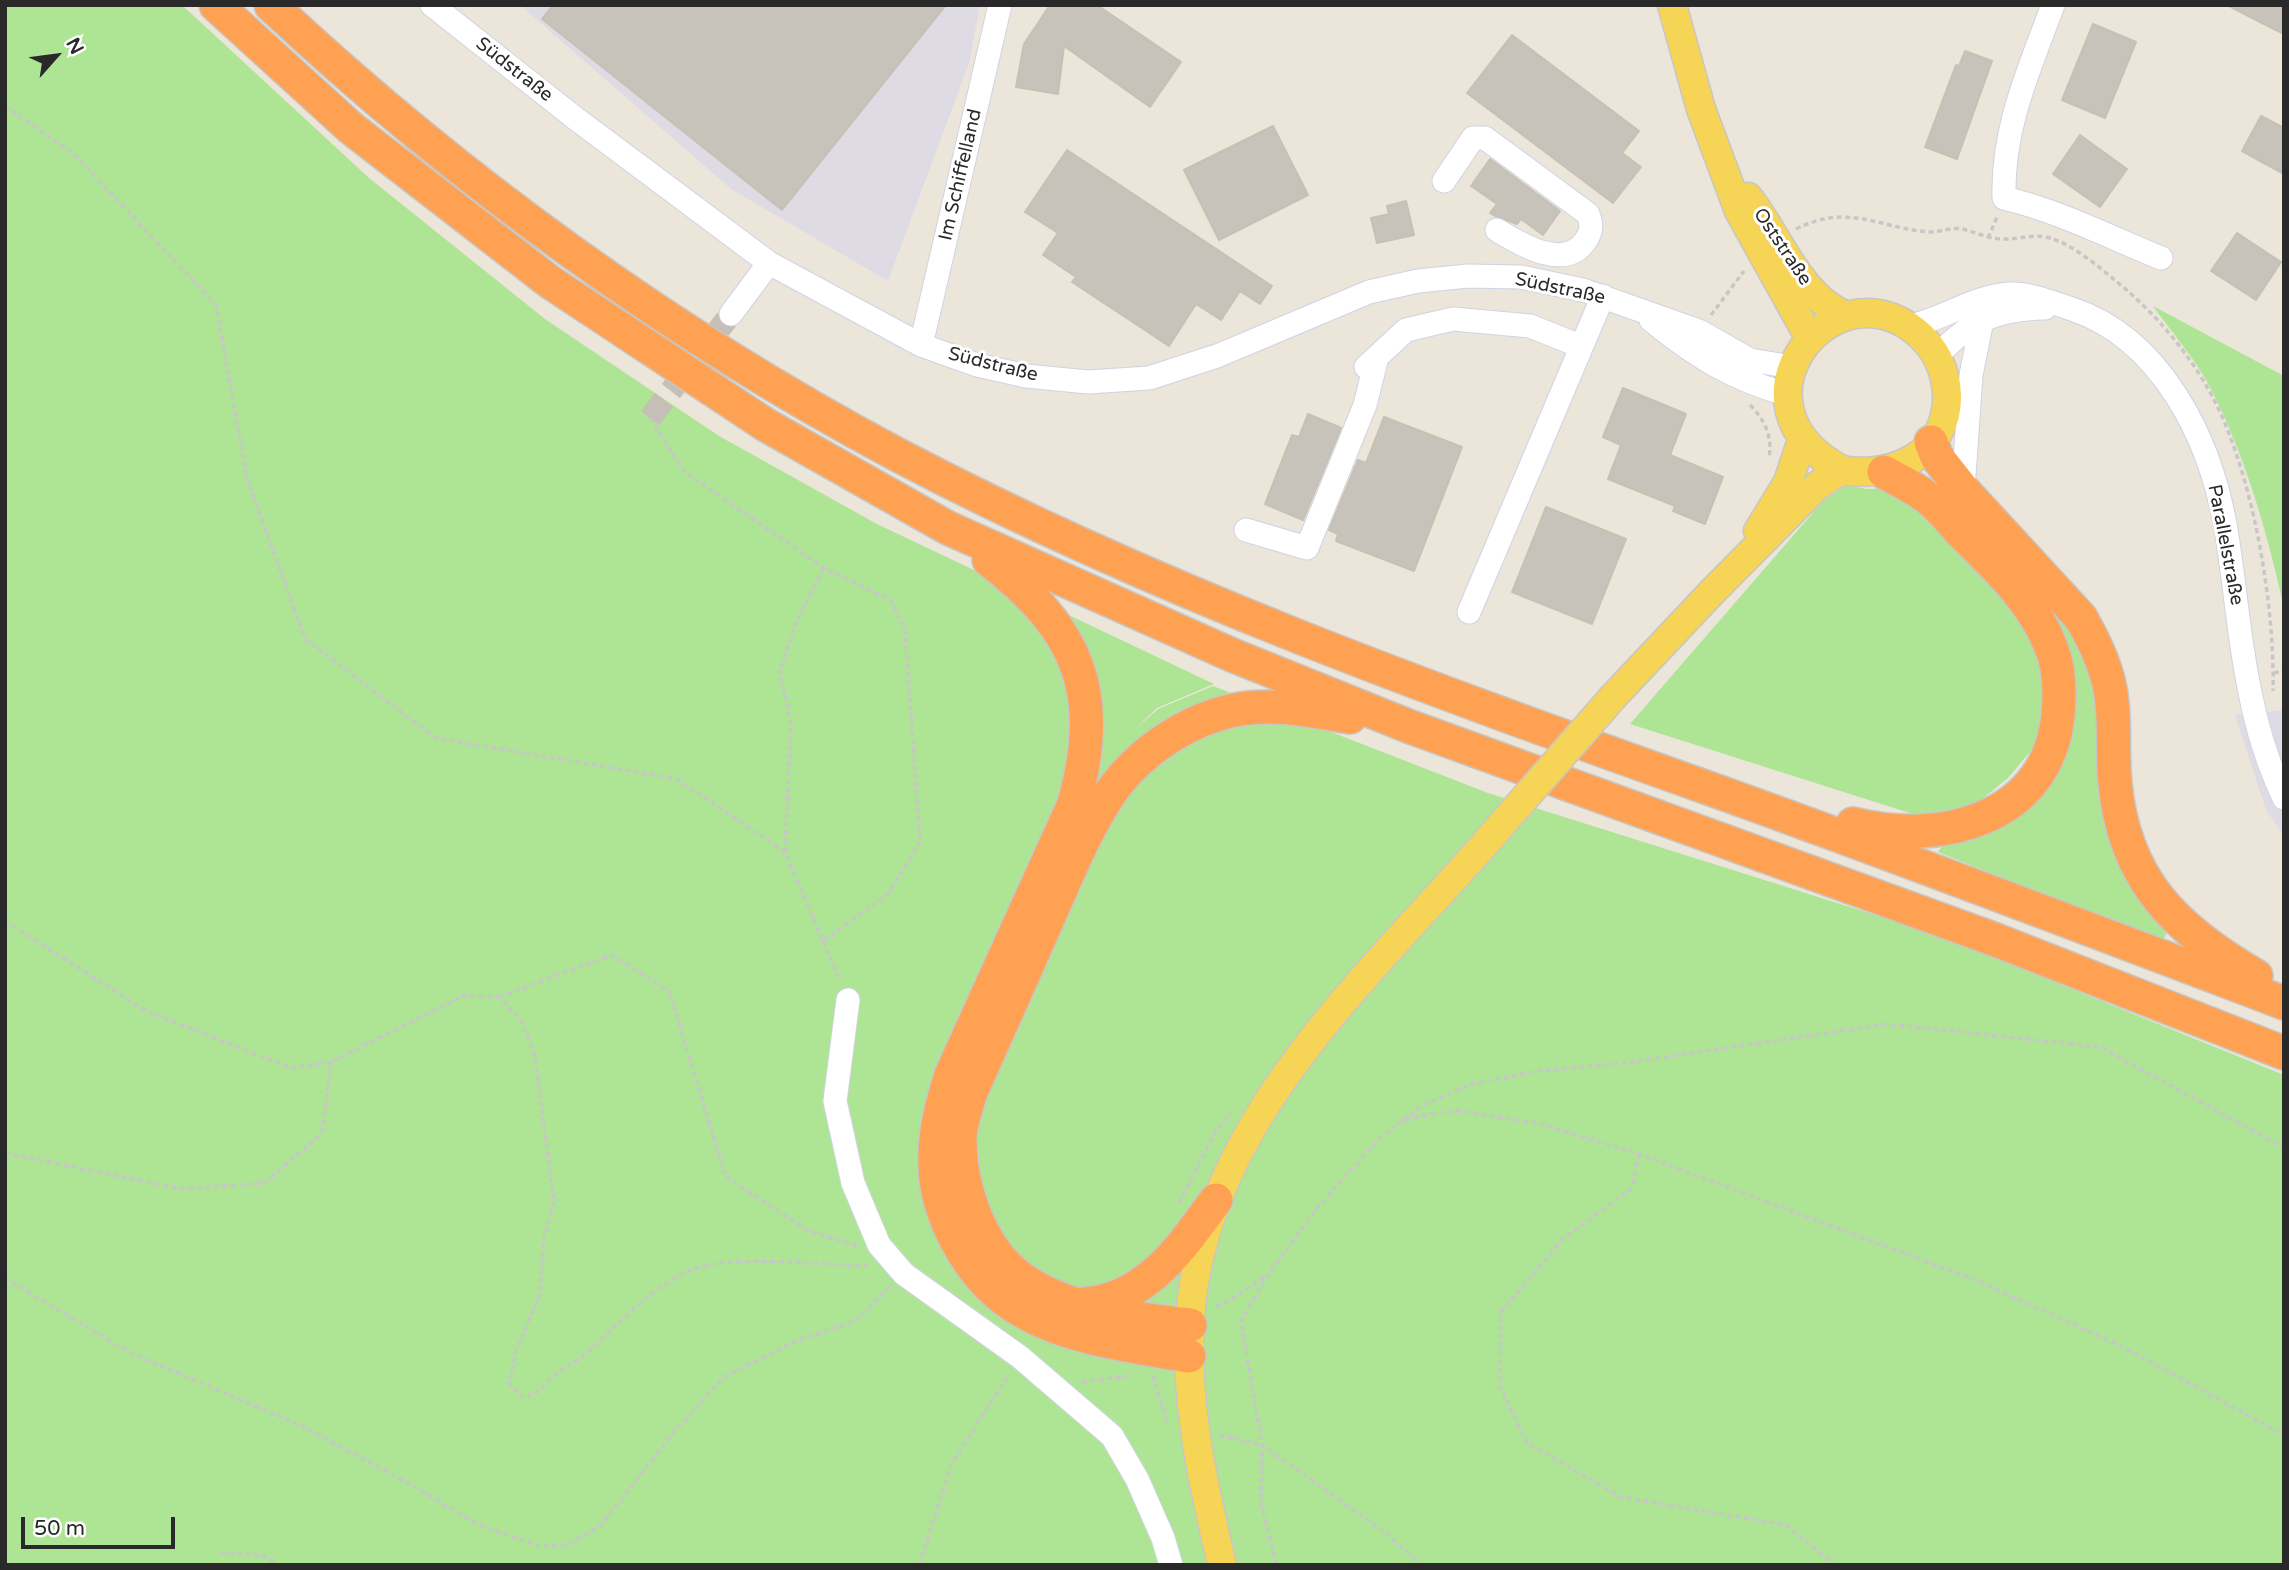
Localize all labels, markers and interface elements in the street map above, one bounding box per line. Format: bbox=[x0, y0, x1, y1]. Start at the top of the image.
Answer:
north arrow bbox=[21, 21, 91, 91]
street label: Südstraße bbox=[471, 33, 557, 107]
text: N bbox=[61, 34, 88, 58]
street label: Im Schiffelland bbox=[935, 107, 987, 243]
street label: Oststraße bbox=[1748, 204, 1816, 290]
street label: Südstraße bbox=[1513, 268, 1607, 310]
street label: Südstraße bbox=[946, 343, 1040, 387]
street label: Parallelstraße bbox=[2202, 483, 2248, 607]
scale bar bbox=[24, 1504, 178, 1548]
text: 50 m bbox=[34, 1516, 85, 1541]

